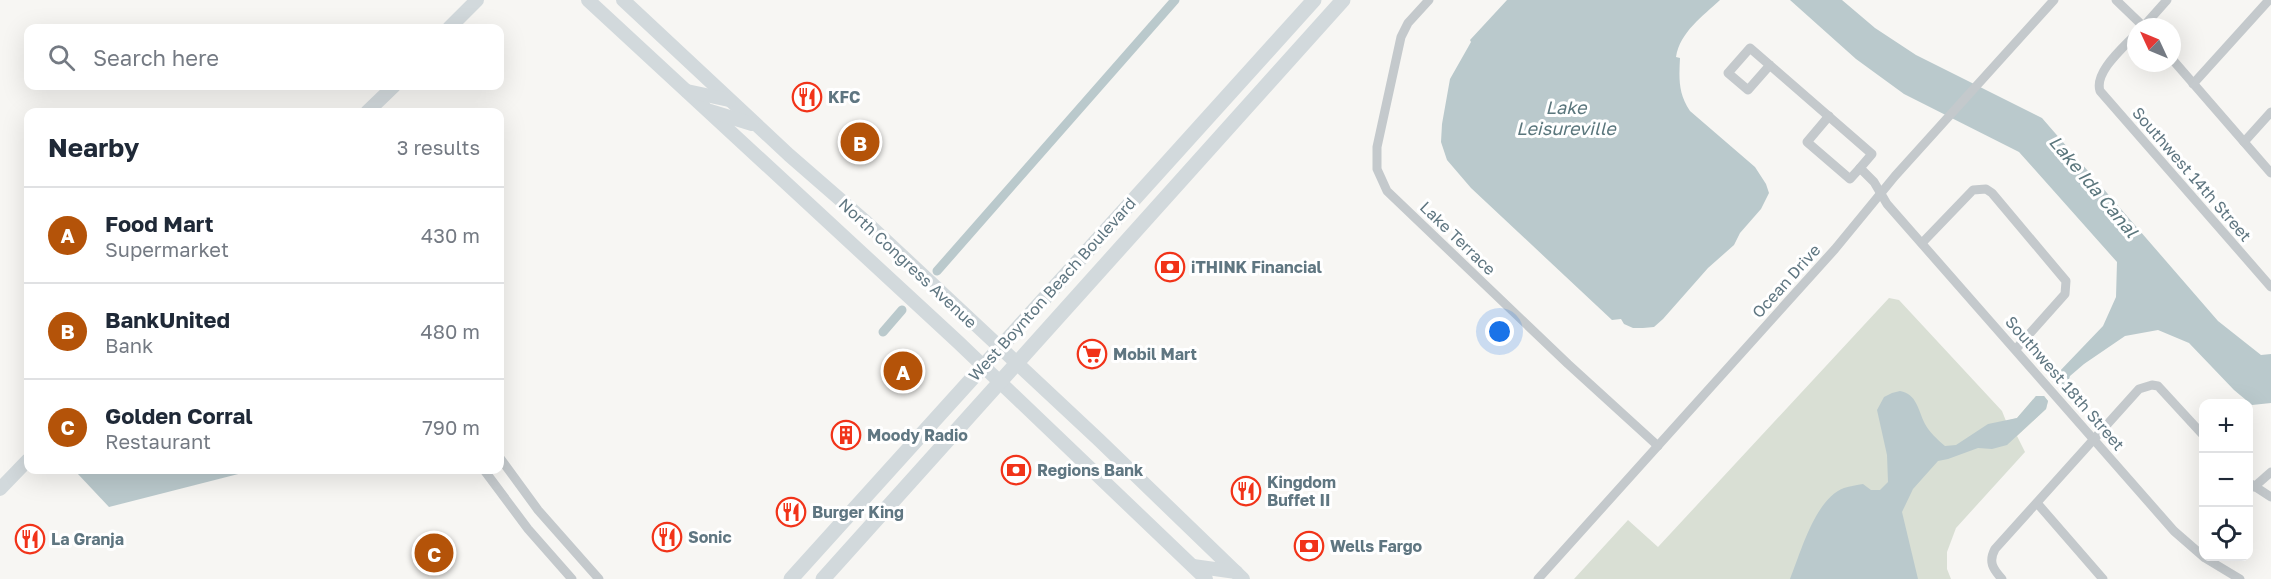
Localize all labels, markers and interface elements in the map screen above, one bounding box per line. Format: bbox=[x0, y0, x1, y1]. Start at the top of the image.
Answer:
north arrow bbox=[2127, 18, 2181, 72]
search box bbox=[24, 24, 504, 90]
icon: search bbox=[45, 41, 78, 74]
text: Search here bbox=[93, 44, 219, 71]
restaurant icon: KFC bbox=[791, 81, 823, 113]
place label: KFC bbox=[828, 87, 860, 107]
water label: Lake Leisureville bbox=[1516, 96, 1617, 139]
street label: Southwest 14th Street bbox=[2128, 103, 2256, 245]
pin: B bbox=[840, 120, 880, 164]
water label: Lake Ida Canal bbox=[2045, 131, 2144, 242]
text: Nearby bbox=[48, 132, 139, 163]
text: 3 results bbox=[397, 135, 480, 159]
street label: West Boynton Beach Boulevard bbox=[964, 193, 1140, 385]
street label: North Congress Avenue bbox=[835, 194, 981, 332]
street label: Lake Terrace bbox=[1416, 197, 1500, 279]
text: Food Mart bbox=[105, 210, 213, 237]
text: A bbox=[60, 223, 75, 247]
text: 430 m bbox=[421, 223, 480, 247]
text: Supermarket bbox=[105, 237, 229, 261]
street label: Ocean Drive bbox=[1748, 240, 1824, 322]
bank icon: iTHINK Financial bbox=[1154, 251, 1186, 283]
place label: iTHINK Financial bbox=[1191, 257, 1323, 277]
text: BankUnited bbox=[105, 306, 230, 333]
street label: Southwest 18th Street bbox=[2001, 312, 2129, 454]
your location bbox=[1485, 317, 1514, 346]
text: B bbox=[60, 319, 75, 343]
text: 480 m bbox=[421, 319, 480, 343]
text: Bank bbox=[105, 333, 153, 357]
supermarket icon: Mobil Mart bbox=[1076, 338, 1108, 370]
place label: Mobil Mart bbox=[1113, 344, 1197, 364]
pin: A bbox=[884, 348, 922, 394]
map controls bbox=[2199, 399, 2253, 561]
button: + bbox=[2199, 399, 2253, 453]
text: Golden Corral bbox=[105, 402, 253, 429]
text: C bbox=[60, 415, 75, 439]
text: 790 m bbox=[422, 415, 480, 439]
building icon: Moody Radio bbox=[830, 419, 862, 451]
place label: Moody Radio bbox=[867, 425, 968, 445]
text: Restaurant bbox=[105, 429, 211, 453]
button: − bbox=[2199, 453, 2253, 507]
bank icon: Regions Bank bbox=[1000, 454, 1032, 486]
place label: Regions Bank bbox=[1037, 460, 1144, 480]
place label: Kingdom Buffet II bbox=[1267, 472, 1336, 510]
restaurant icon: Kingdom Buffet II bbox=[1230, 475, 1262, 507]
restaurant icon: Burger King bbox=[775, 496, 807, 528]
place label: Burger King bbox=[812, 502, 904, 522]
button: locate bbox=[2199, 507, 2253, 561]
restaurant icon: Sonic bbox=[651, 521, 683, 553]
restaurant icon: La Granja bbox=[14, 523, 46, 555]
place label: Sonic bbox=[688, 527, 732, 547]
place label: La Granja bbox=[51, 529, 124, 549]
pin: C bbox=[414, 530, 454, 576]
bank icon: Wells Fargo bbox=[1293, 530, 1325, 562]
place label: Wells Fargo bbox=[1330, 536, 1423, 556]

